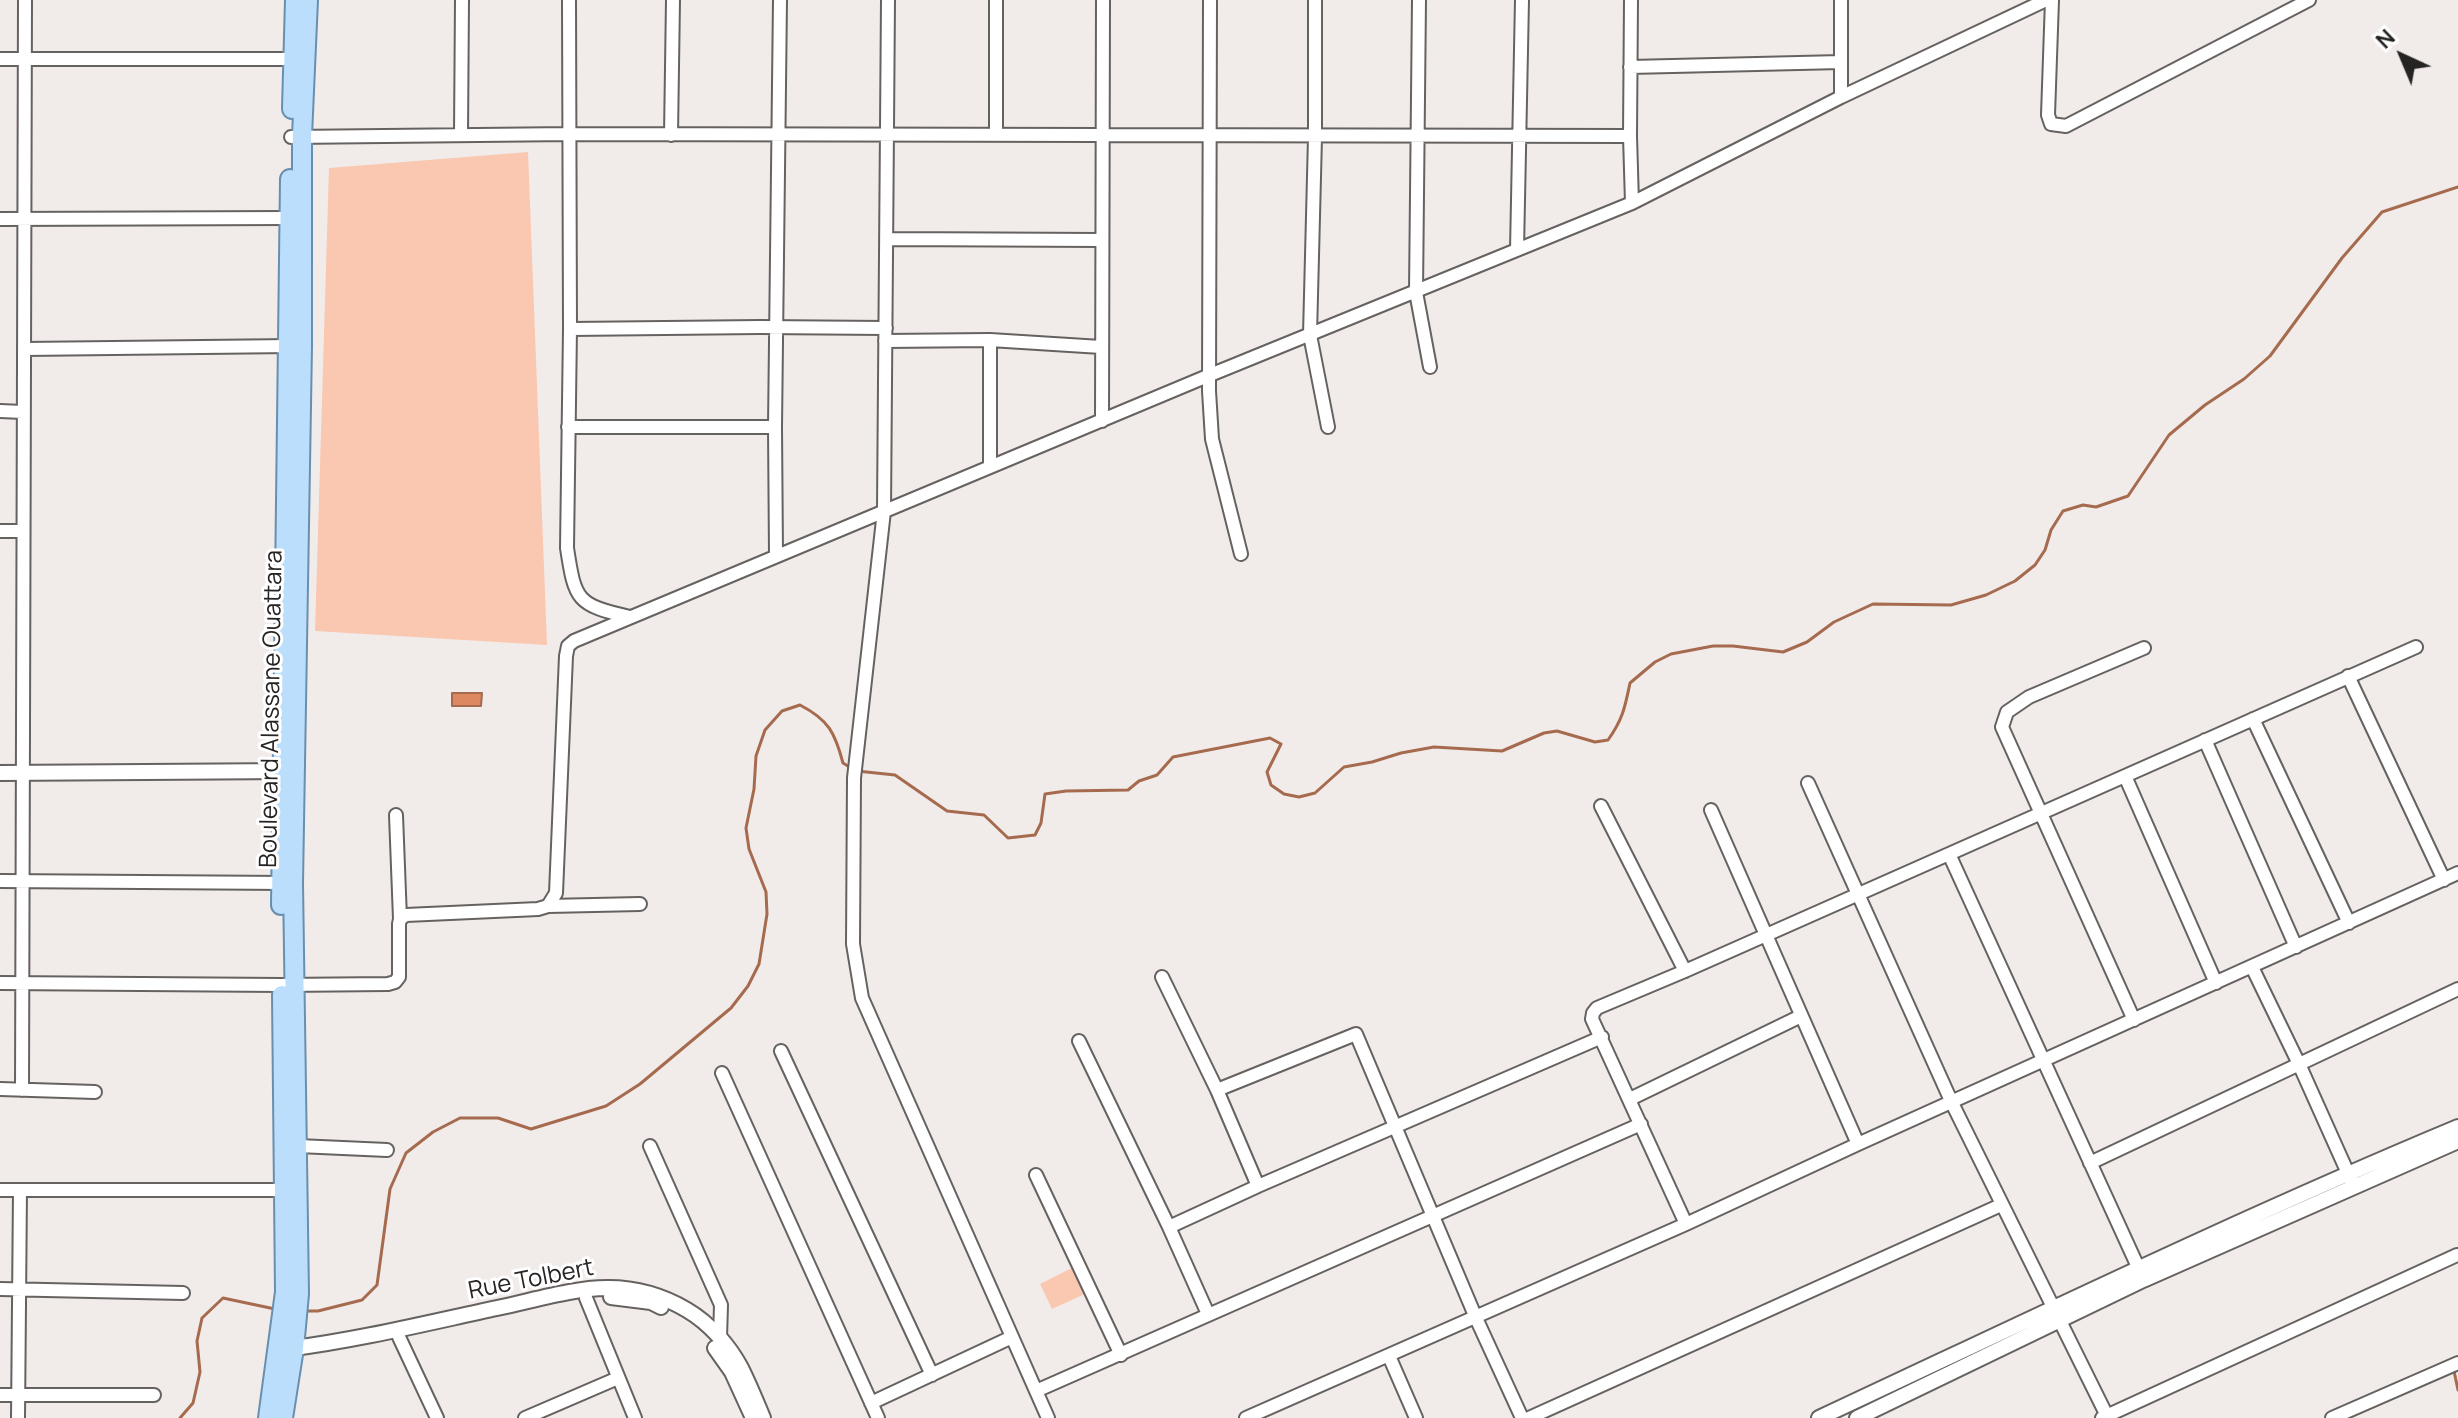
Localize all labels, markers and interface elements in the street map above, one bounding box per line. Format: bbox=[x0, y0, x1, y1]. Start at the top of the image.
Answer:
north arrow bbox=[2362, 16, 2442, 96]
text: N bbox=[2369, 22, 2401, 55]
street label: Boulevard Alassane Ouattara bbox=[255, 550, 289, 868]
street label: Rue Tolbert bbox=[466, 1254, 596, 1306]

